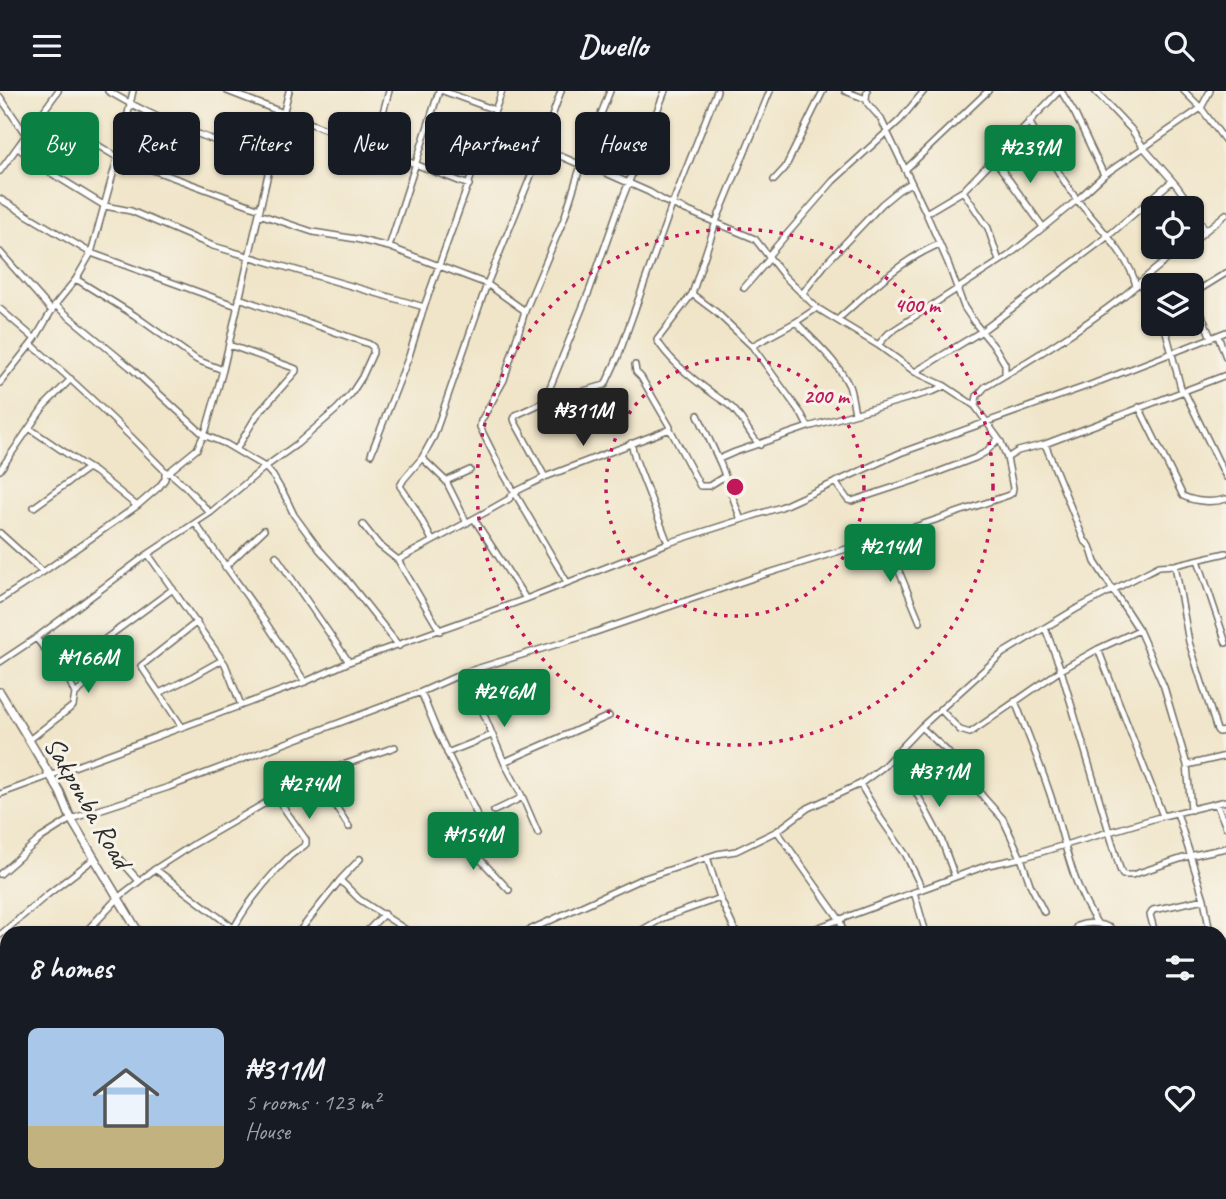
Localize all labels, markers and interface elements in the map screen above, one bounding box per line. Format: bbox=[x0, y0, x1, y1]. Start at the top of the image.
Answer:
text: Dwello bbox=[578, 25, 648, 66]
icon: menu bbox=[28, 27, 66, 65]
icon: search bbox=[1160, 27, 1198, 65]
chip: Buy bbox=[21, 112, 99, 175]
chip: Rent bbox=[113, 112, 200, 175]
chip: Filters bbox=[214, 112, 314, 175]
chip: New bbox=[328, 112, 411, 175]
chip: Apartment bbox=[425, 112, 561, 175]
chip: House bbox=[575, 112, 670, 175]
pin: ₦239M bbox=[981, 125, 1079, 185]
text: ₦239M bbox=[1001, 133, 1059, 162]
map controls bbox=[1141, 196, 1204, 336]
button: locate bbox=[1141, 196, 1204, 259]
button: layers bbox=[1141, 273, 1204, 336]
text: 400 m bbox=[894, 292, 942, 318]
text: 200 m bbox=[803, 383, 851, 409]
pin: ₦311M bbox=[534, 389, 632, 448]
text: ₦311M bbox=[553, 396, 613, 425]
centre of rings bbox=[723, 475, 747, 499]
pin: ₦214M bbox=[841, 525, 939, 584]
text: ₦214M bbox=[860, 532, 920, 561]
pin: ₦166M bbox=[39, 635, 137, 695]
text: ₦166M bbox=[58, 643, 118, 672]
pin: ₦246M bbox=[455, 669, 553, 729]
text: ₦246M bbox=[474, 677, 534, 706]
street label: Sakponba Road bbox=[36, 730, 142, 877]
pin: ₦371M bbox=[890, 749, 988, 809]
text: ₦371M bbox=[909, 757, 969, 786]
pin: ₦274M bbox=[260, 761, 358, 821]
text: ₦274M bbox=[279, 769, 339, 798]
pin: ₦154M bbox=[424, 813, 522, 872]
text: ₦154M bbox=[444, 820, 502, 849]
text: 8 homes bbox=[28, 949, 113, 987]
icon: filters bbox=[1161, 949, 1199, 987]
text: ₦311M bbox=[245, 1050, 322, 1088]
icon: home bbox=[84, 1056, 168, 1140]
icon: heart bbox=[1161, 1079, 1199, 1117]
text: 5 rooms · 123 m² bbox=[245, 1088, 380, 1117]
text: House bbox=[245, 1117, 290, 1146]

